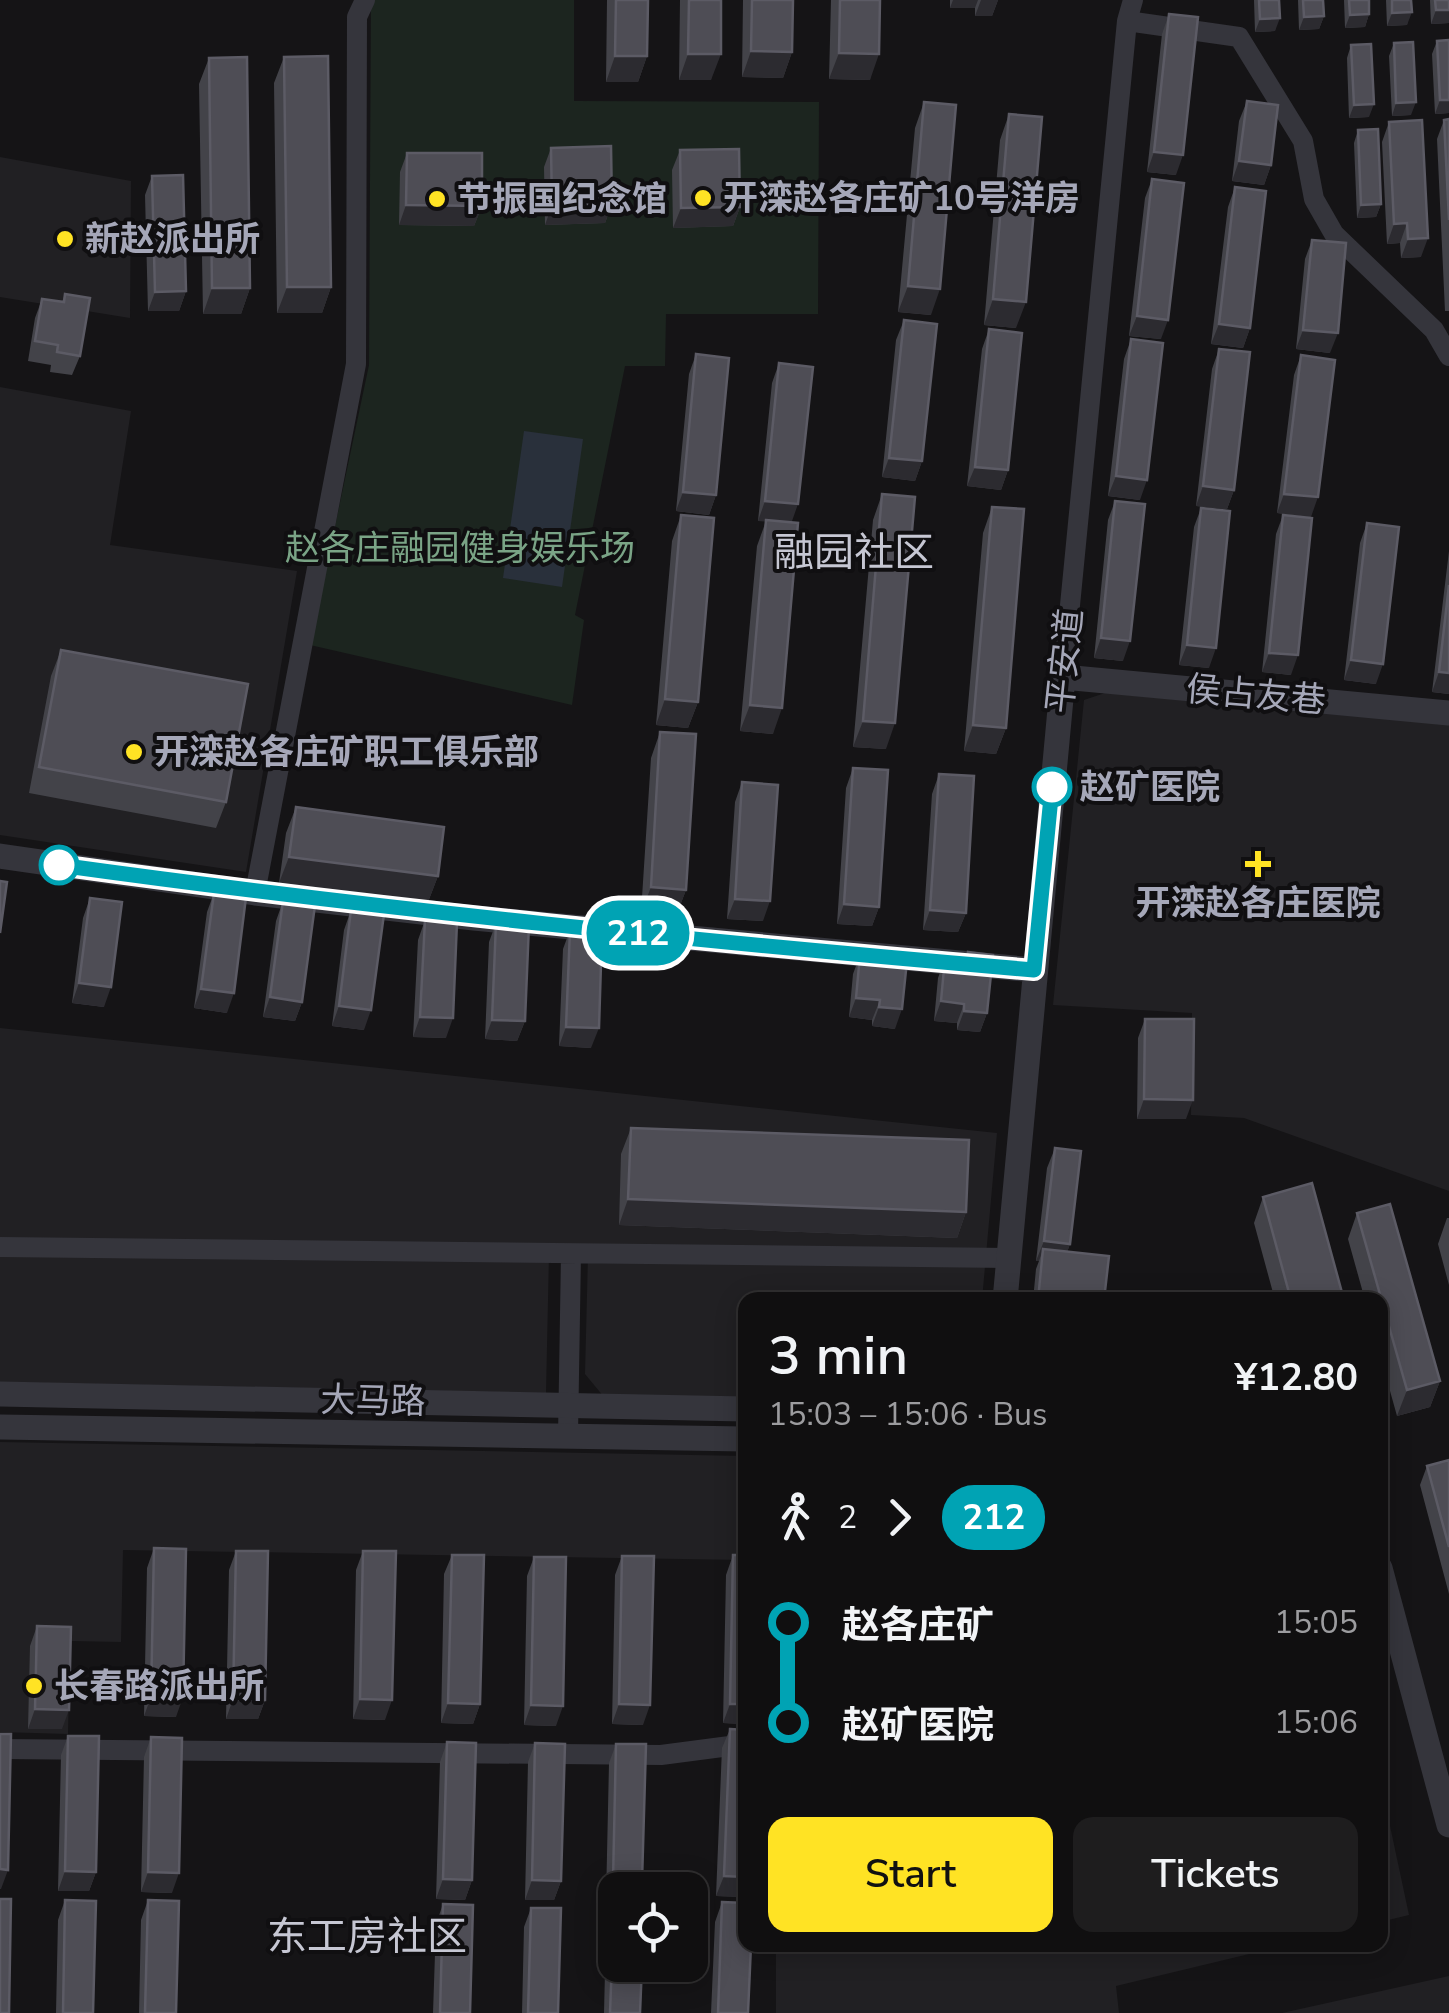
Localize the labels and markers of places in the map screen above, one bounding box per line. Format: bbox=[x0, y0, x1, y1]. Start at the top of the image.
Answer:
place label: 开滦赵各庄矿10号洋房 bbox=[723, 175, 1080, 222]
place label: 节振国纪念馆 bbox=[457, 176, 667, 223]
marker: 开滦赵各庄矿10号洋房 bbox=[692, 187, 714, 209]
marker: 节振国纪念馆 bbox=[426, 188, 448, 210]
place label: 新赵派出所 bbox=[85, 216, 260, 263]
marker: 新赵派出所 bbox=[54, 228, 76, 250]
place label: 开滦赵各庄矿职工俱乐部 bbox=[154, 729, 539, 776]
marker: 开滦赵各庄矿职工俱乐部 bbox=[123, 741, 145, 763]
place label: 赵矿医院 bbox=[1080, 764, 1220, 811]
marker: 赵矿医院 bbox=[1033, 768, 1071, 806]
unlabelled marker bbox=[40, 846, 78, 884]
marker: 开滦赵各庄医院 bbox=[1245, 851, 1271, 877]
place label: 开滦赵各庄医院 bbox=[1135, 880, 1381, 927]
place label: 长春路派出所 bbox=[54, 1663, 264, 1710]
marker: 长春路派出所 bbox=[23, 1675, 45, 1697]

